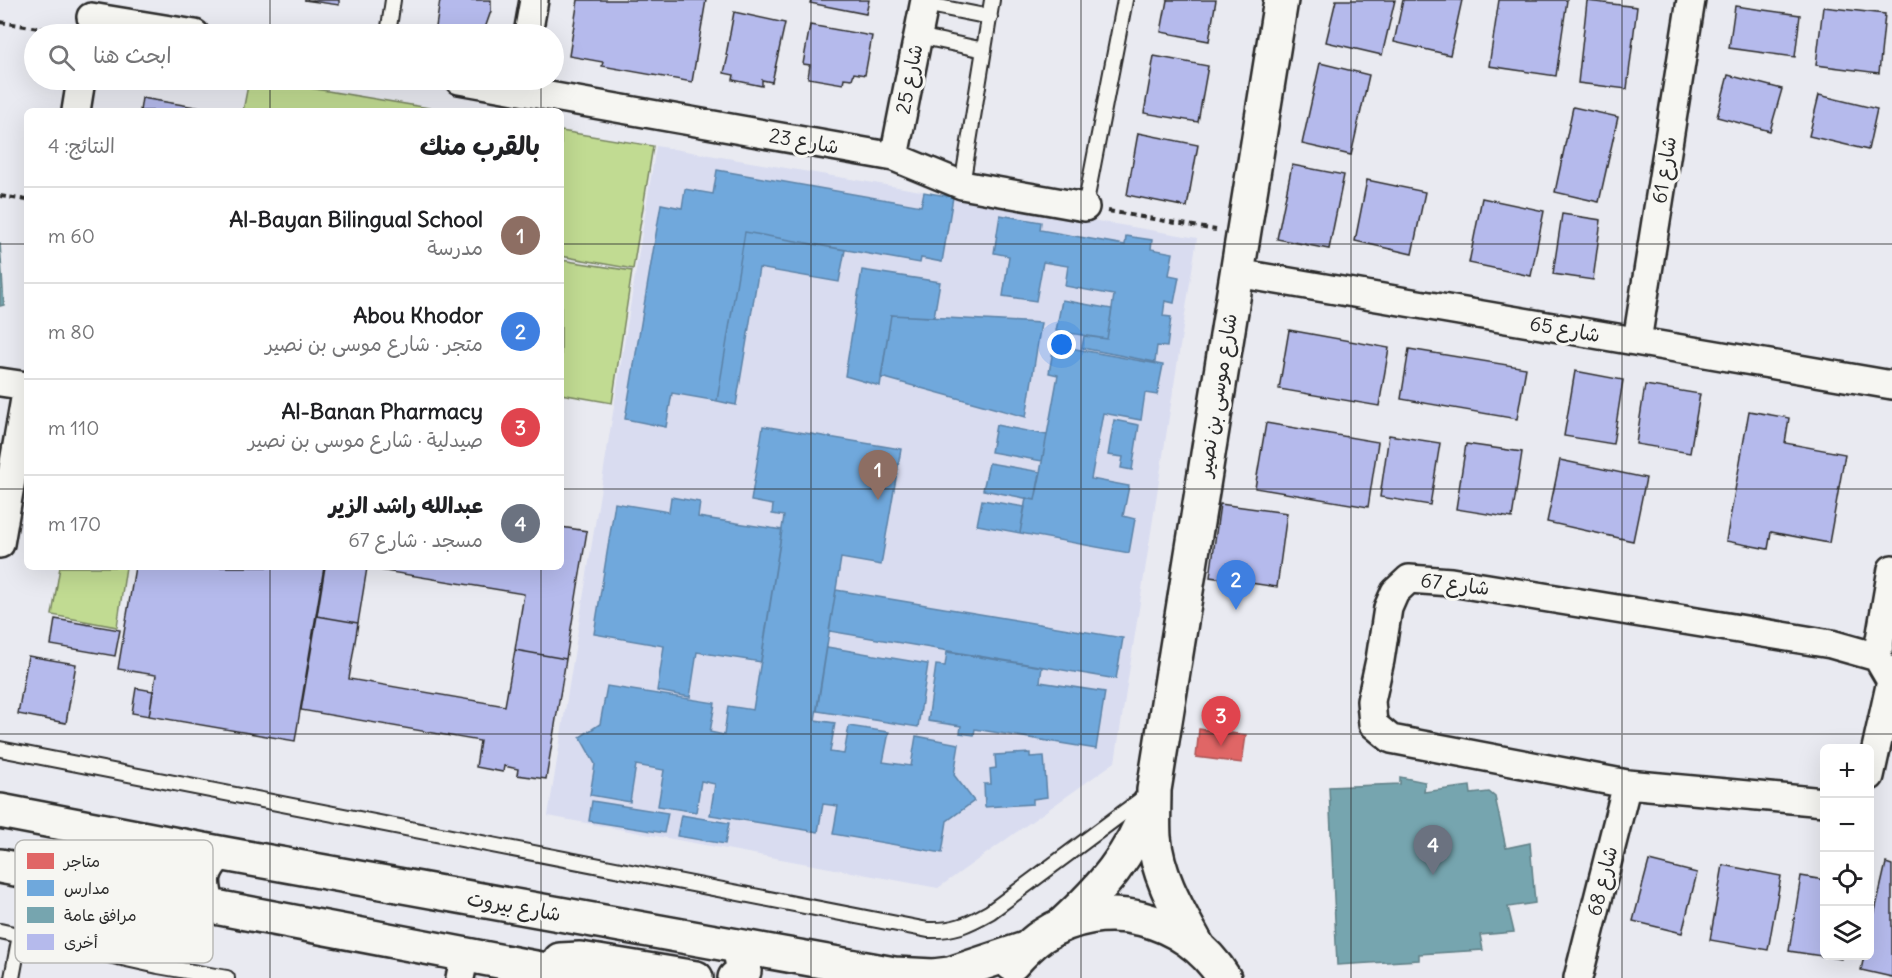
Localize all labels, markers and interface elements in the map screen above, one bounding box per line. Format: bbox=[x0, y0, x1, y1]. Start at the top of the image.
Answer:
search box bbox=[24, 24, 564, 90]
icon: search bbox=[45, 41, 78, 74]
text: ابحث هنا bbox=[93, 41, 172, 69]
street label: شارع 25 bbox=[890, 42, 929, 116]
street label: شارع 23 bbox=[767, 122, 841, 161]
text: بالقرب منك bbox=[420, 129, 540, 162]
text: النتائج: 4 bbox=[48, 133, 115, 158]
street label: شارع 61 bbox=[1646, 135, 1683, 206]
text: Al-Bayan Bilingual School bbox=[229, 205, 483, 233]
text: 60 m bbox=[48, 223, 95, 248]
text: 1 bbox=[517, 223, 524, 248]
text: مدرسة bbox=[427, 235, 483, 260]
text: Abou Khodor bbox=[353, 301, 483, 329]
street label: شارع 65 bbox=[1528, 310, 1602, 349]
street label: شارع موسى بن نصير bbox=[1191, 312, 1244, 481]
text: 80 m bbox=[48, 319, 95, 344]
text: 2 bbox=[515, 319, 526, 344]
your location bbox=[1047, 330, 1076, 359]
text: متجر · شارع موسى بن نصير bbox=[265, 331, 483, 356]
text: Al-Banan Pharmacy bbox=[281, 397, 483, 425]
text: 110 m bbox=[48, 415, 99, 440]
text: 3 bbox=[515, 415, 526, 440]
text: صيدلية · شارع موسى بن نصير bbox=[248, 427, 483, 452]
pin: 1 bbox=[858, 450, 898, 500]
text: عبدالله راشد الزير bbox=[329, 491, 483, 519]
text: 170 m bbox=[48, 511, 101, 536]
text: 4 bbox=[515, 511, 526, 536]
text: مسجد · شارع 67 bbox=[348, 527, 483, 552]
pin: 2 bbox=[1216, 560, 1256, 610]
street label: شارع 67 bbox=[1419, 567, 1491, 602]
pin: 3 bbox=[1202, 696, 1240, 746]
map controls bbox=[1820, 744, 1874, 960]
button: + bbox=[1820, 744, 1874, 798]
button: − bbox=[1820, 798, 1874, 852]
pin: 4 bbox=[1414, 826, 1452, 875]
legend bbox=[15, 840, 213, 963]
street label: شارع 68 bbox=[1581, 843, 1624, 919]
text: متاجر bbox=[62, 851, 100, 871]
button: locate bbox=[1820, 852, 1874, 906]
text: مدارس bbox=[64, 878, 110, 898]
street label: شارع بيروت bbox=[465, 885, 563, 928]
text: مرافق عامة bbox=[64, 905, 136, 925]
button: layers bbox=[1820, 906, 1874, 960]
text: أخرى bbox=[64, 932, 98, 952]

